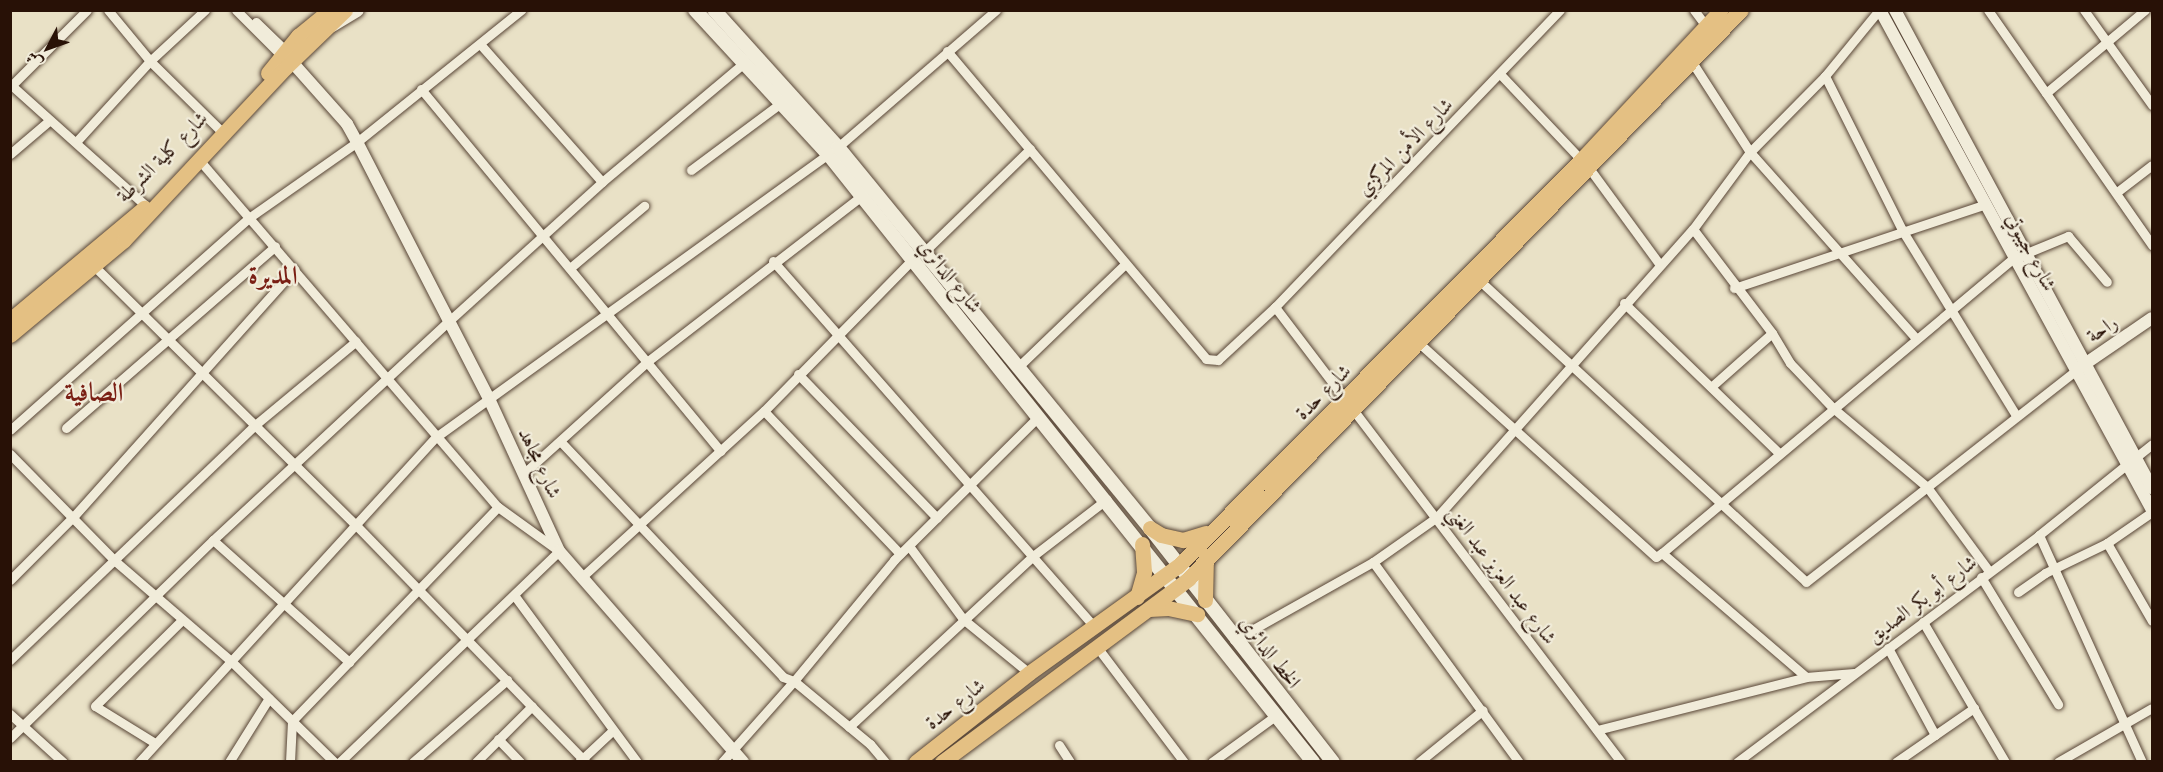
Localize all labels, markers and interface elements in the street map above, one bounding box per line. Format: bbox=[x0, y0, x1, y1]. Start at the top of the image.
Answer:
north arrow bbox=[18, 18, 78, 78]
text: ش bbox=[21, 47, 48, 73]
street label: شارع الأمن المركزي bbox=[1352, 93, 1458, 201]
street label: شارع كلية الشرطة bbox=[111, 106, 213, 208]
street label: شارع جيبوتي bbox=[2001, 209, 2061, 295]
street label: شارع الدائري bbox=[913, 234, 987, 318]
district label: المديرة bbox=[248, 260, 298, 292]
street label: راحة bbox=[2082, 310, 2122, 348]
street label: شارع حدة bbox=[1290, 359, 1356, 425]
district label: الصافية bbox=[65, 377, 123, 409]
street label: شارع مجاهد bbox=[513, 424, 567, 502]
street label: شارع عبد العزيز عبد الغني bbox=[1442, 501, 1562, 649]
street label: شارع أبو بكر الصديق bbox=[1863, 550, 1981, 648]
street label: الخط الدائري bbox=[1234, 611, 1306, 693]
street label: شارع حدة bbox=[920, 673, 990, 735]

